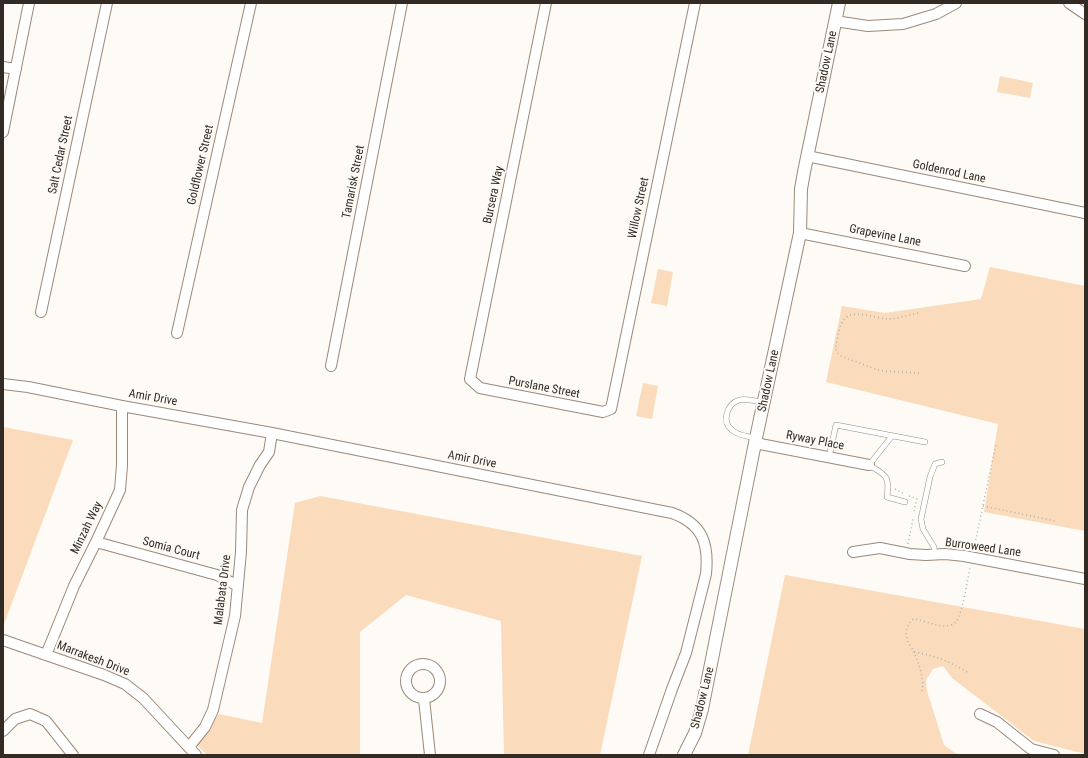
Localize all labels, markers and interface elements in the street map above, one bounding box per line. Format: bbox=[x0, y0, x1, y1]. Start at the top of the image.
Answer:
street label: Shadow Lane bbox=[813, 30, 841, 94]
street label: Salt Cedar Street bbox=[46, 115, 76, 195]
street label: Goldflower Street bbox=[185, 124, 217, 206]
street label: Tamarisk Street bbox=[340, 144, 368, 220]
street label: Goldenrod Lane bbox=[911, 157, 987, 187]
street label: Bursera Way bbox=[481, 165, 507, 225]
street label: Willow Street bbox=[626, 176, 652, 240]
street label: Grapevine Lane bbox=[848, 222, 922, 250]
street label: Shadow Lane bbox=[755, 349, 783, 413]
street label: Purslane Street bbox=[507, 374, 581, 402]
street label: Amir Drive bbox=[128, 387, 178, 409]
street label: Ryway Place bbox=[785, 428, 845, 454]
street label: Amir Drive bbox=[447, 448, 497, 472]
street label: Minzah Way bbox=[68, 499, 106, 557]
street label: Somia Court bbox=[141, 534, 201, 564]
street label: Burroweed Lane bbox=[944, 536, 1022, 560]
street label: Malabata Drive bbox=[212, 554, 234, 626]
street label: Marrakesh Drive bbox=[55, 639, 131, 679]
street label: Shadow Lane bbox=[688, 666, 718, 730]

